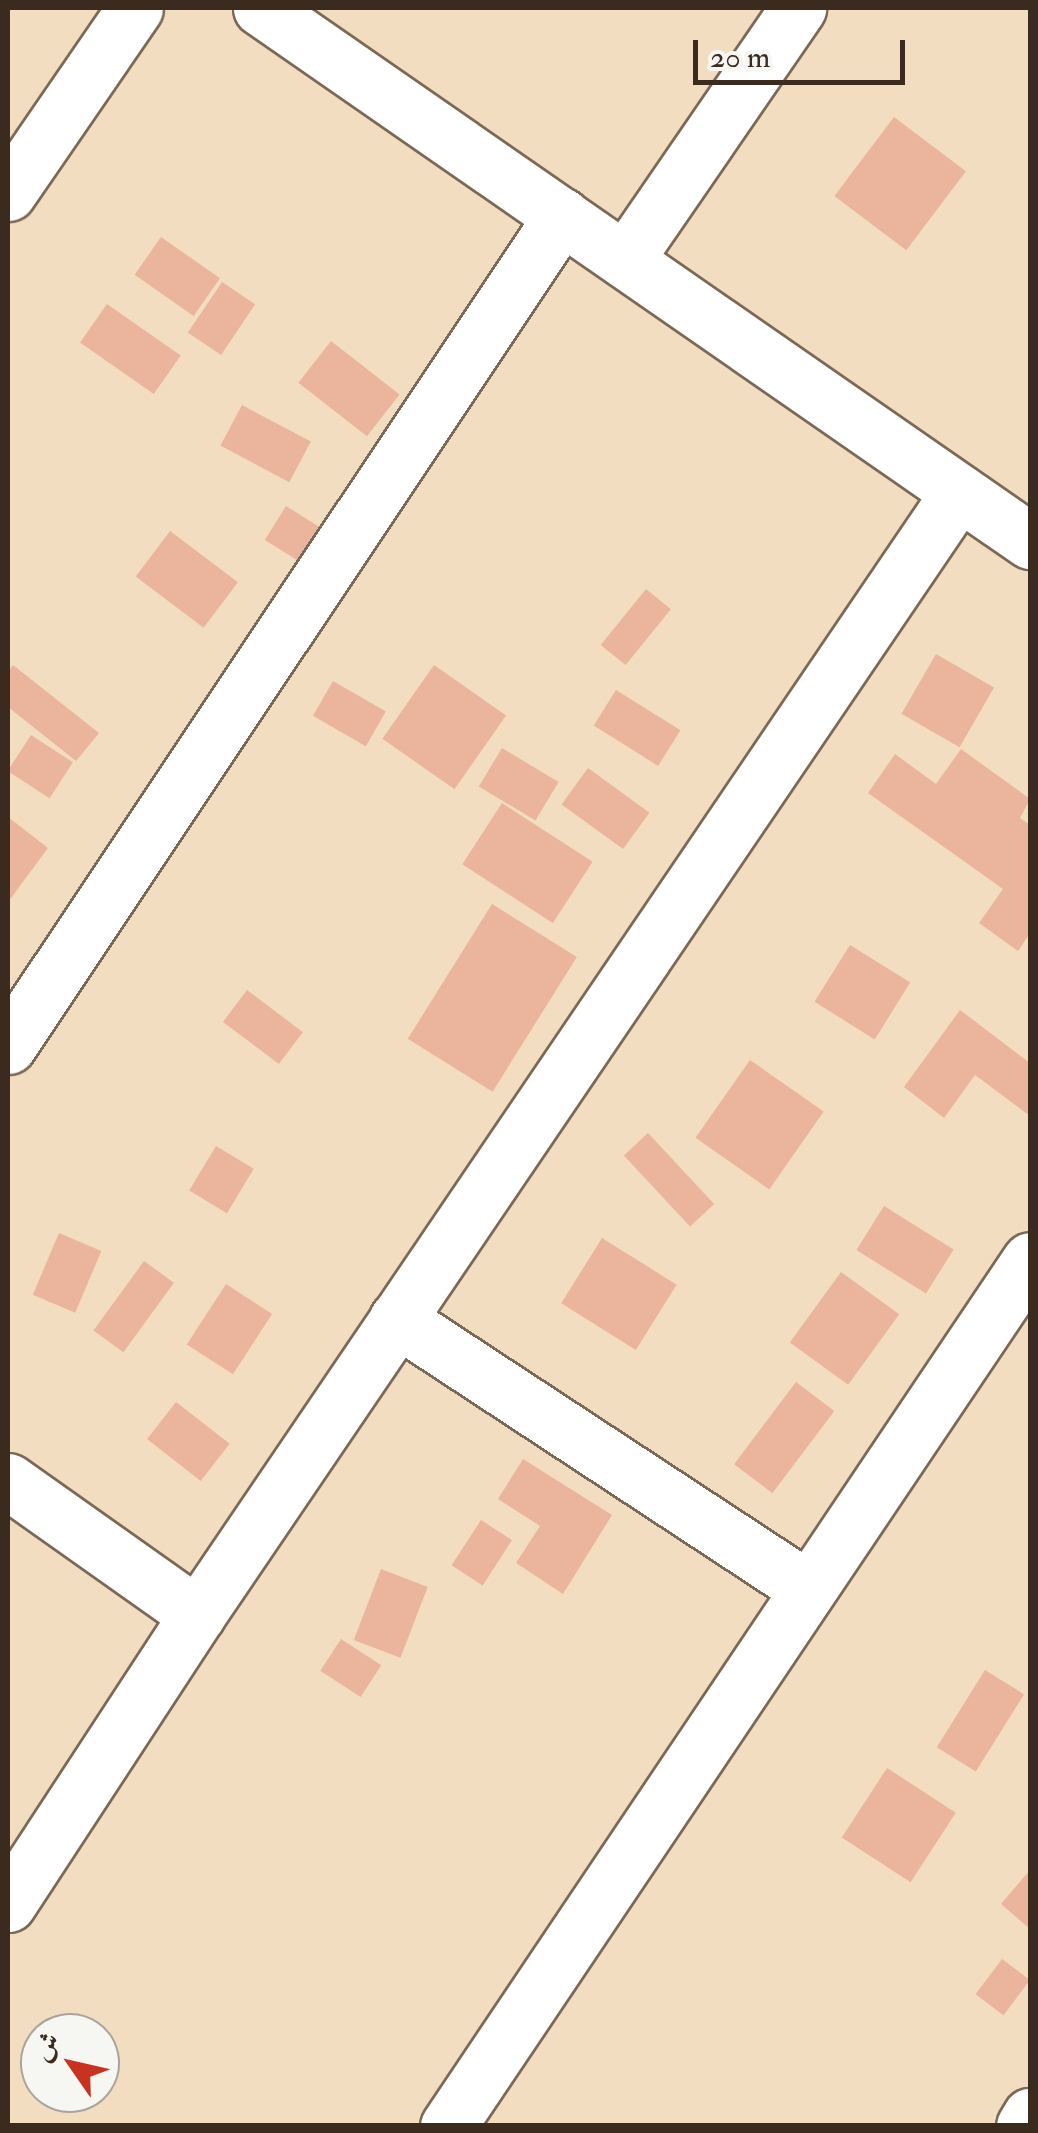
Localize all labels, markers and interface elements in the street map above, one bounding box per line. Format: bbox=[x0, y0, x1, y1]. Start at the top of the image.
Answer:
scale bar bbox=[698, 20, 910, 82]
text: 20 m bbox=[710, 39, 770, 76]
north arrow bbox=[20, 2013, 120, 2113]
text: ش bbox=[24, 2026, 69, 2068]

